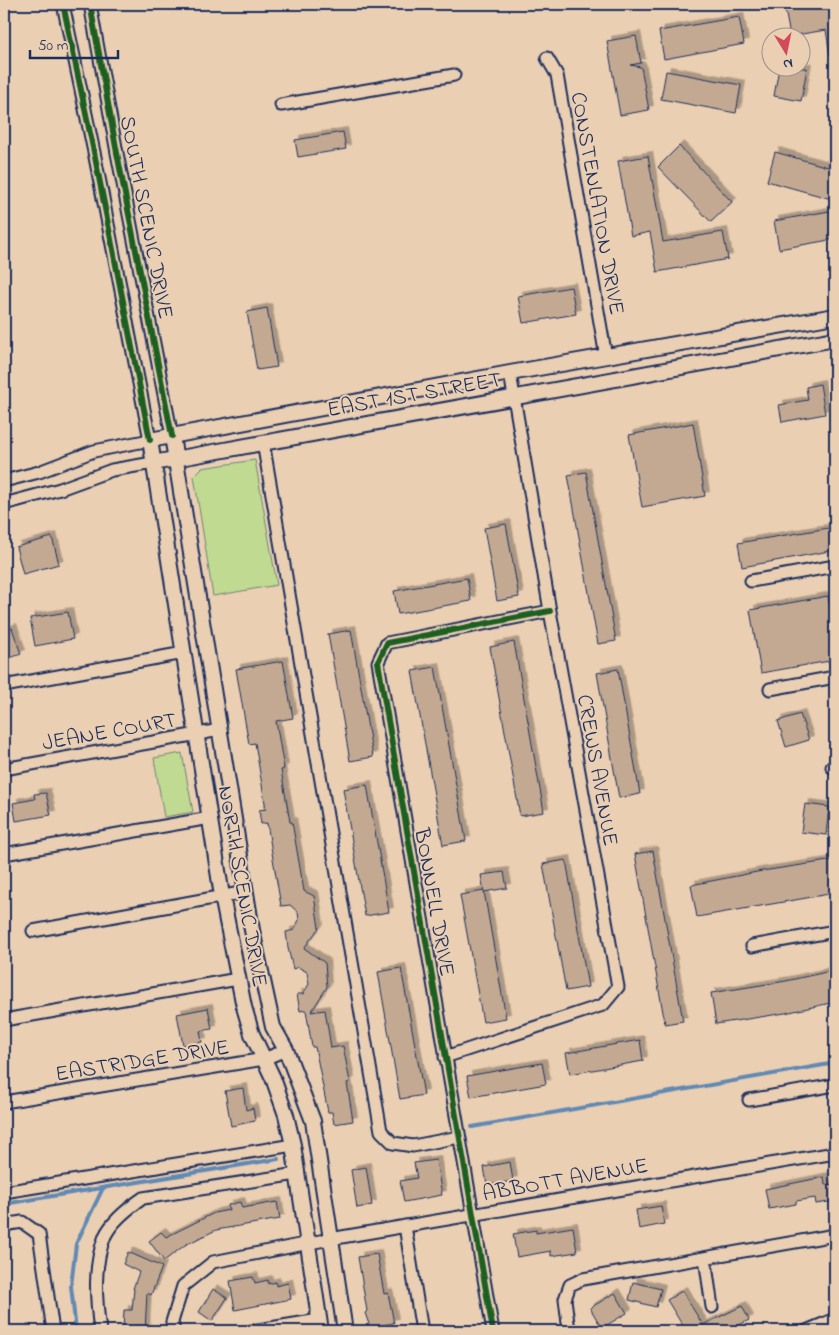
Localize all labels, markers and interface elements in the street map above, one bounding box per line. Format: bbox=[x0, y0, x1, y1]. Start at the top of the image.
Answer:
scale bar bbox=[30, 28, 118, 60]
north arrow bbox=[762, 28, 812, 78]
text: 50 m bbox=[38, 35, 69, 57]
text: N bbox=[782, 52, 794, 74]
street label: CONSTENLATION DRIVE bbox=[561, 90, 631, 317]
street label: SOUTH SCENIC DRIVE bbox=[110, 113, 180, 322]
street label: EAST 1ST STREET bbox=[325, 365, 505, 427]
street label: CREWS AVENUE bbox=[567, 692, 625, 849]
street label: JEANE COURT bbox=[40, 705, 180, 761]
street label: NORTH SCENIC DRIVE bbox=[208, 783, 275, 990]
street label: BONNELL DRIVE bbox=[404, 825, 462, 979]
street label: EASTRIDGE DRIVE bbox=[53, 1032, 232, 1091]
street label: ABBOTT AVENUE bbox=[480, 1151, 651, 1211]

